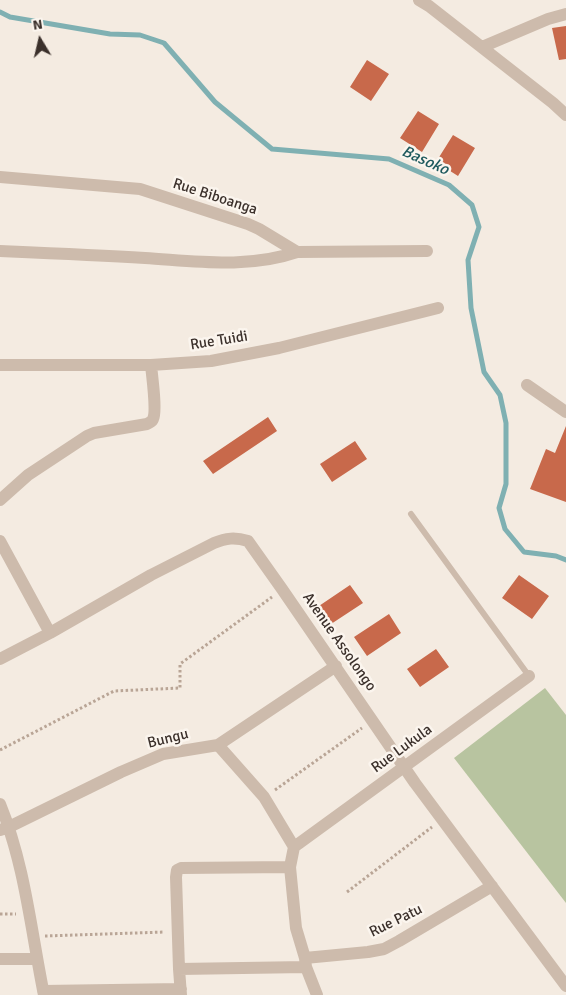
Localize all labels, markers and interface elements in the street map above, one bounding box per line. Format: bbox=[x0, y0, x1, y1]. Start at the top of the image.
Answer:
north arrow bbox=[15, 15, 65, 65]
text: N bbox=[31, 16, 44, 34]
water label: Basoko bbox=[399, 142, 451, 180]
street label: Rue Biboanga bbox=[170, 175, 260, 219]
street label: Rue Tuidi bbox=[189, 328, 249, 354]
street label: Avenue Assolongo bbox=[298, 589, 380, 695]
street label: Rue Lukula bbox=[368, 721, 436, 777]
street label: Bungu bbox=[146, 725, 190, 753]
street label: Rue Patu bbox=[367, 900, 425, 942]

